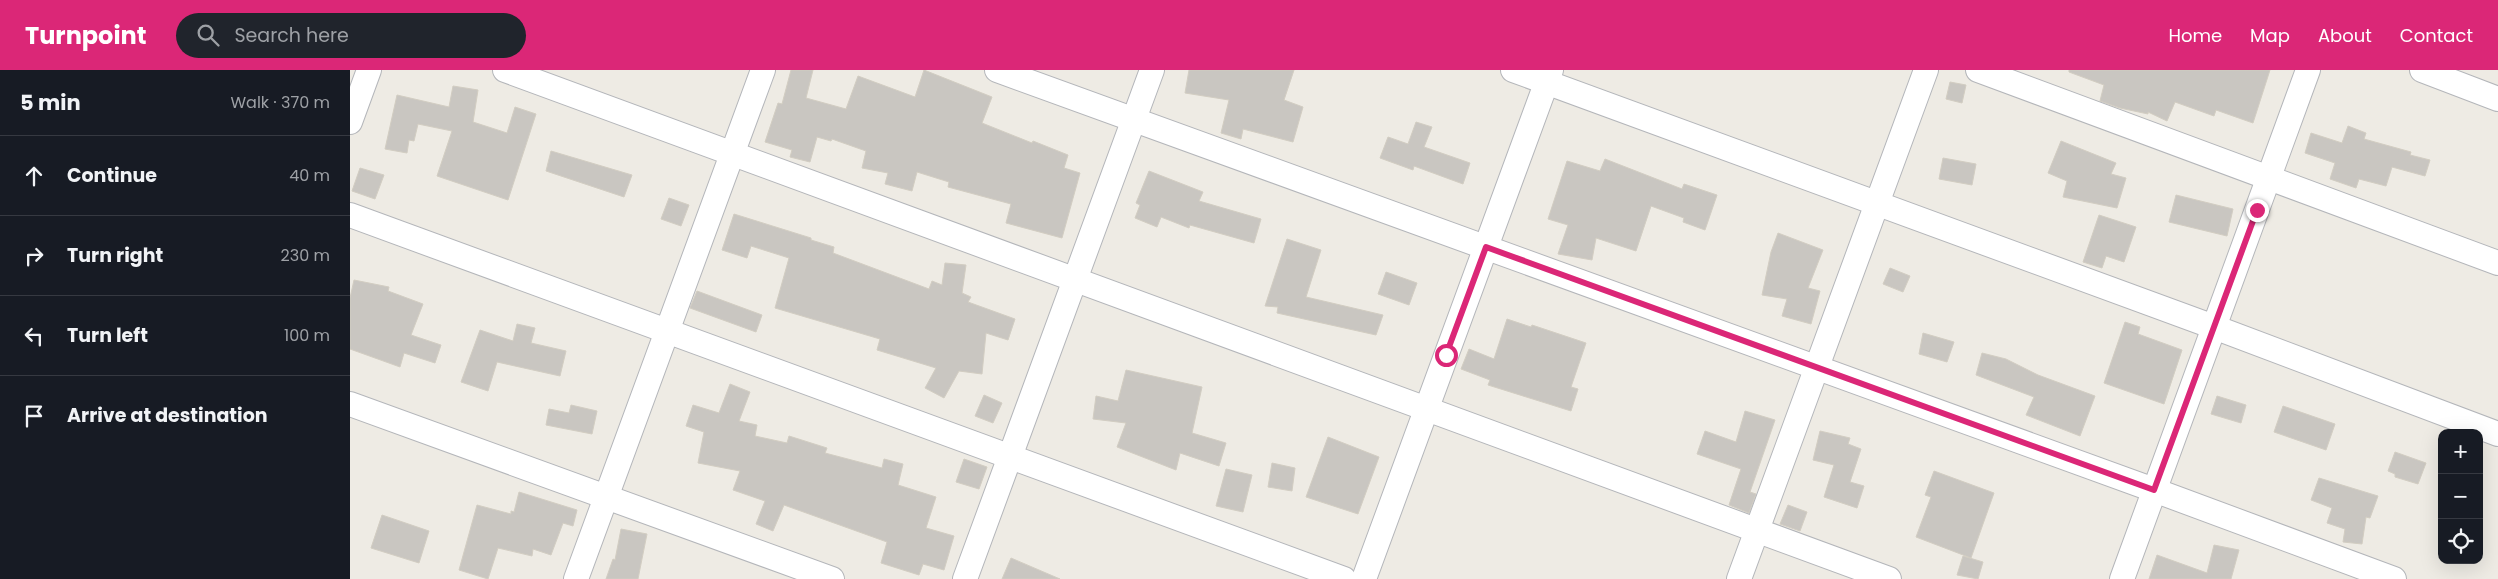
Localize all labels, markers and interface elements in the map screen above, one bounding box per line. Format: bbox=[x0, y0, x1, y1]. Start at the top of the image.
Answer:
search box bbox=[176, 13, 526, 58]
text: Turnpoint bbox=[25, 19, 146, 52]
icon: search bbox=[194, 21, 222, 49]
text: Search here bbox=[234, 22, 349, 49]
text: Home bbox=[2168, 23, 2222, 48]
text: Map bbox=[2250, 23, 2290, 48]
text: About bbox=[2318, 23, 2372, 48]
text: Contact bbox=[2400, 23, 2473, 48]
text: 5 min bbox=[20, 88, 81, 117]
text: Walk · 370 m bbox=[230, 91, 330, 114]
icon: ahead bbox=[20, 162, 48, 190]
text: Continue bbox=[67, 162, 157, 189]
text: 40 m bbox=[289, 164, 330, 187]
route end bbox=[2246, 199, 2269, 222]
icon: right bbox=[20, 242, 48, 270]
text: Turn right bbox=[67, 242, 163, 269]
text: 230 m bbox=[281, 244, 330, 267]
icon: left bbox=[20, 322, 48, 350]
text: Turn left bbox=[67, 322, 148, 349]
text: 100 m bbox=[284, 324, 330, 347]
route start bbox=[1435, 344, 1458, 367]
icon: arrive bbox=[20, 402, 48, 430]
text: Arrive at destination bbox=[67, 402, 268, 429]
map controls bbox=[2438, 429, 2483, 564]
button: + bbox=[2438, 429, 2483, 474]
button: − bbox=[2438, 474, 2483, 519]
button: locate bbox=[2438, 519, 2483, 564]

